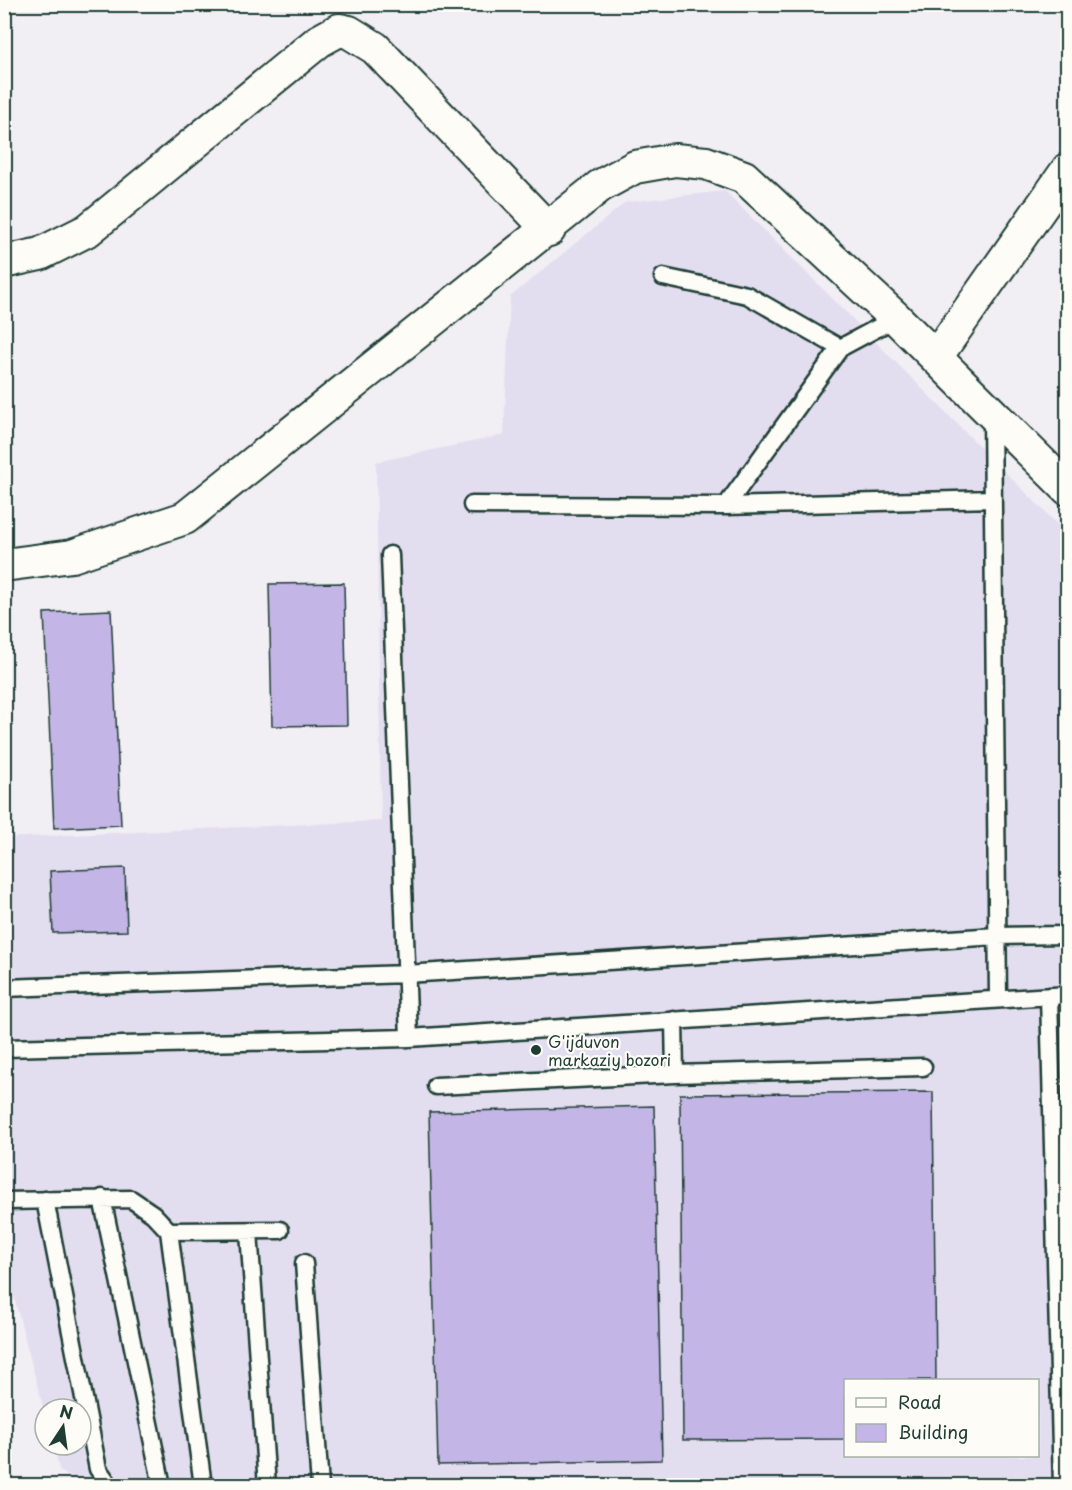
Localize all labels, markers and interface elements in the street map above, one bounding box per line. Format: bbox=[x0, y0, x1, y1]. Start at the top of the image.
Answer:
place label: G'ijduvon markaziy bozori bbox=[548, 1029, 671, 1071]
marker: G'ijduvon markaziy bozori bbox=[529, 1043, 543, 1057]
legend bbox=[844, 1379, 1039, 1457]
text: Road bbox=[898, 1388, 942, 1415]
north arrow bbox=[33, 1397, 93, 1457]
text: N bbox=[58, 1398, 75, 1425]
text: Building bbox=[898, 1418, 968, 1445]

